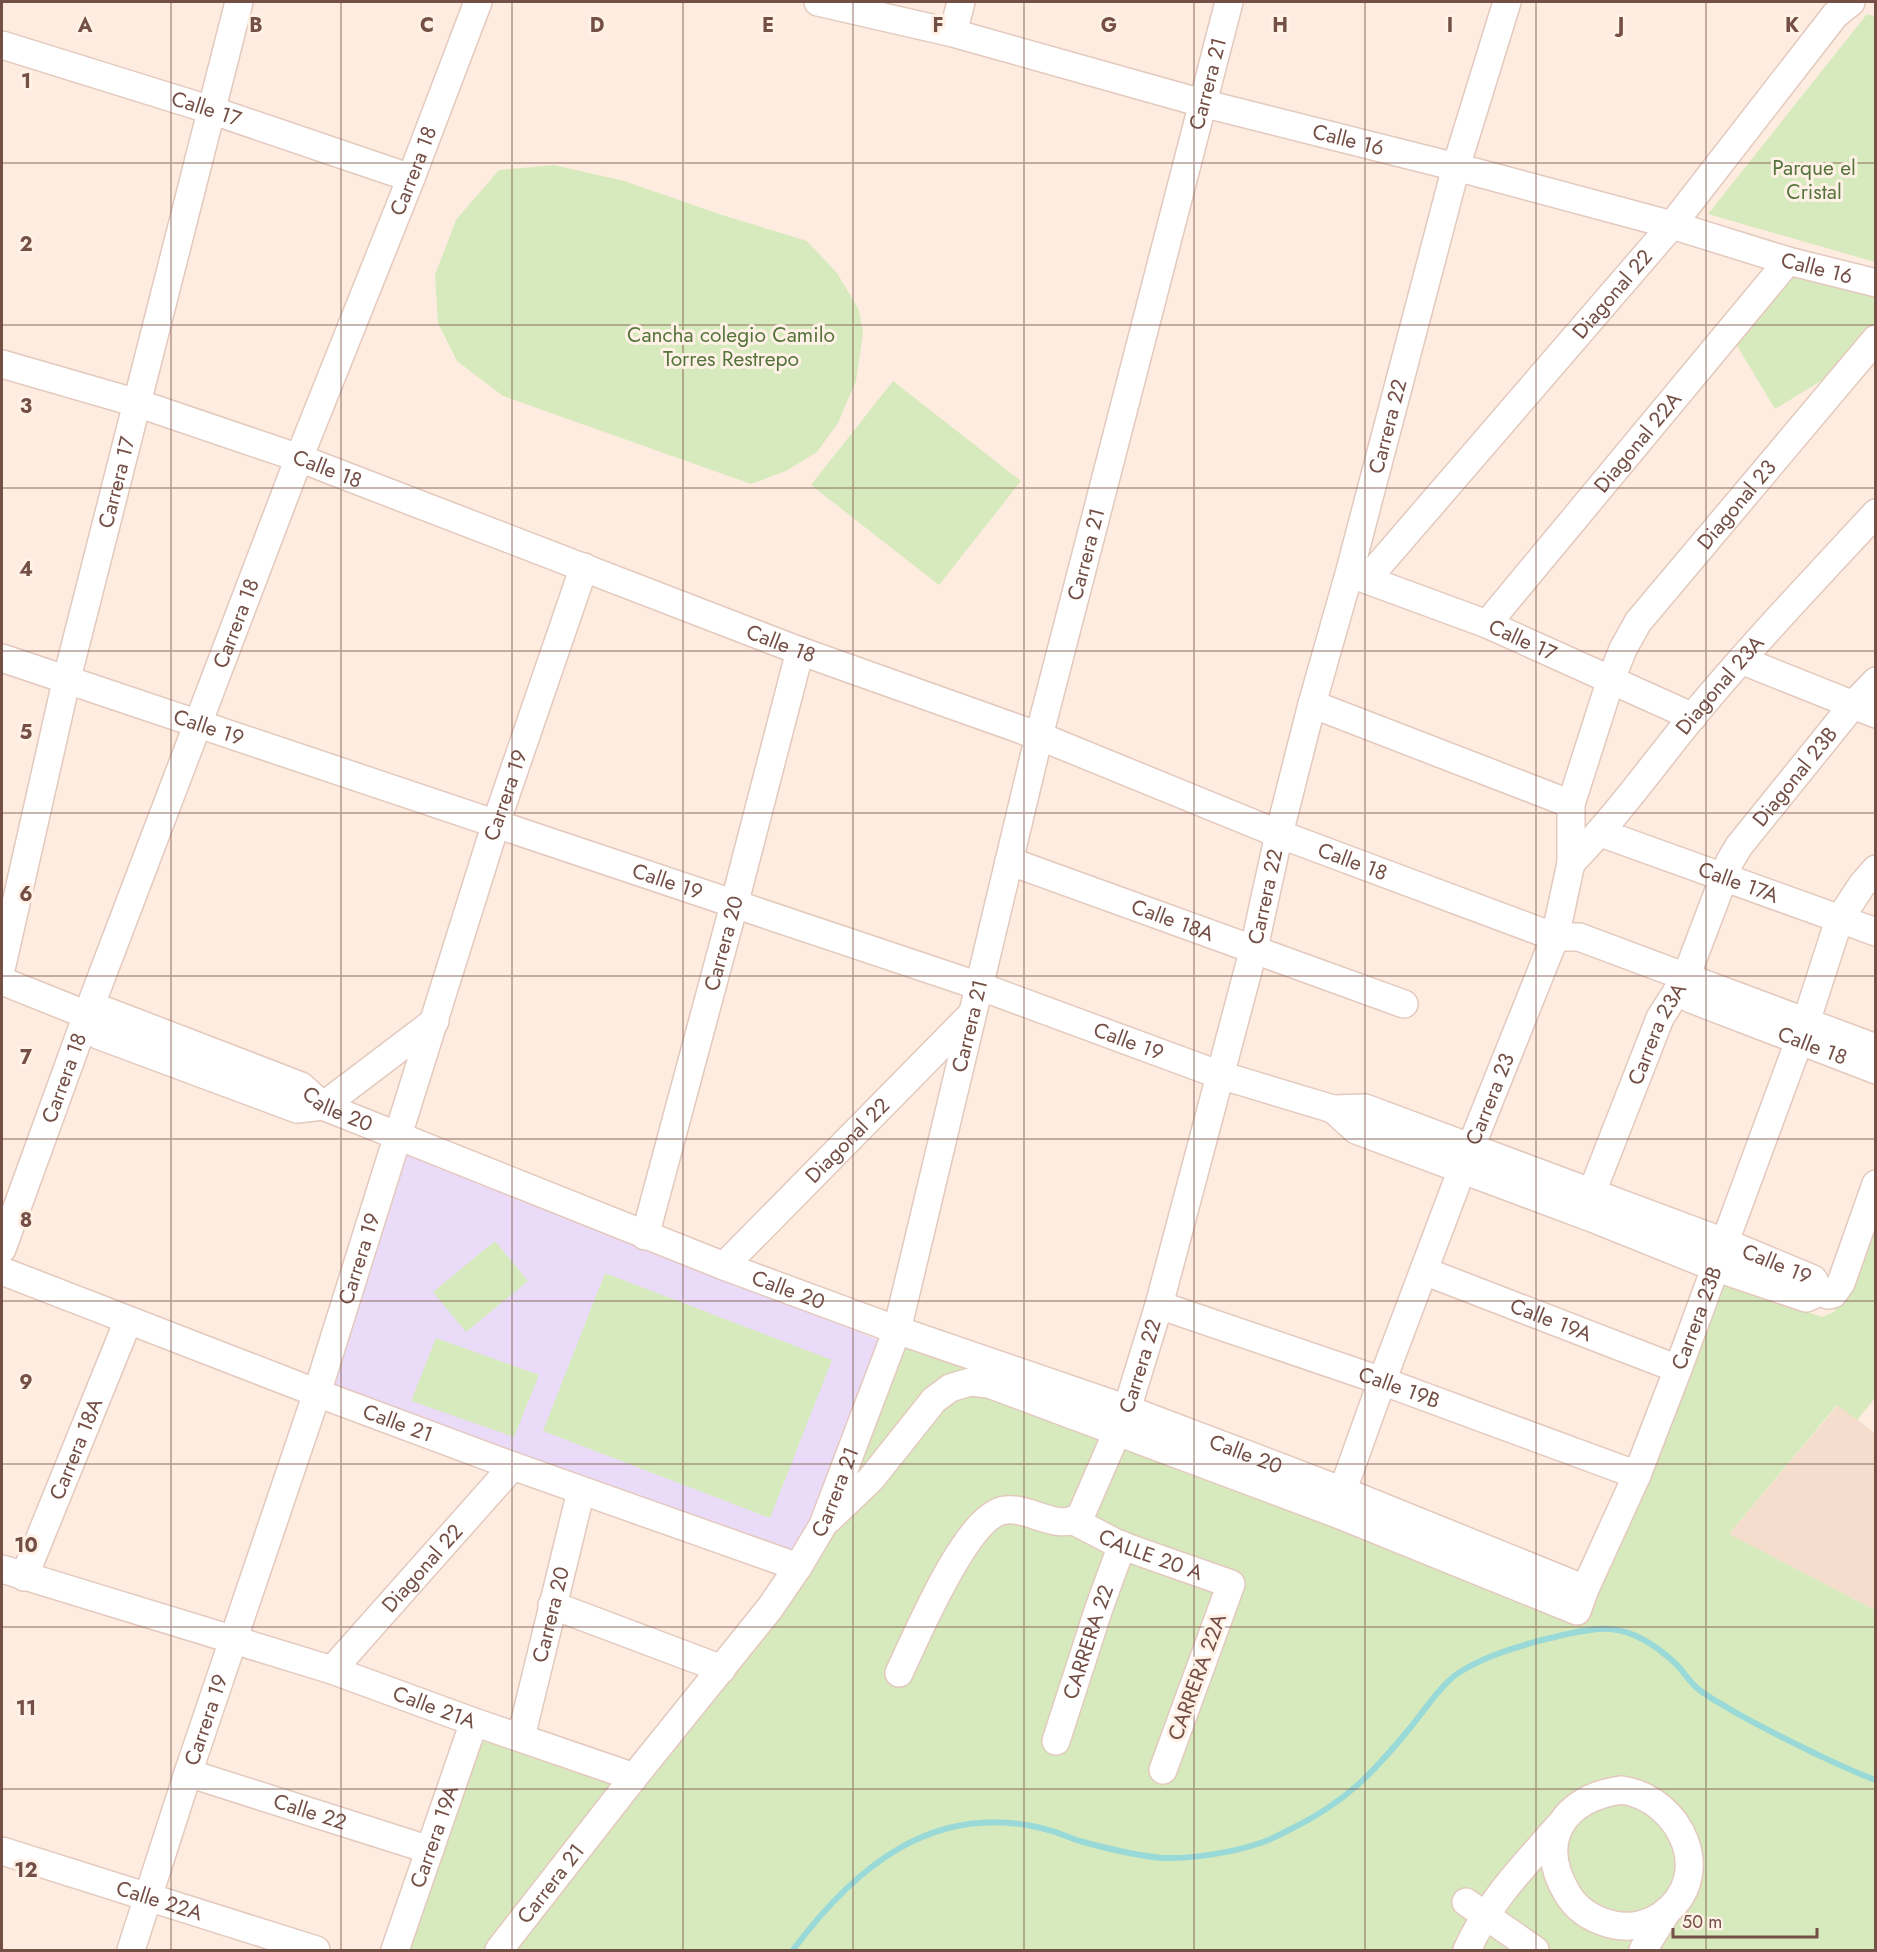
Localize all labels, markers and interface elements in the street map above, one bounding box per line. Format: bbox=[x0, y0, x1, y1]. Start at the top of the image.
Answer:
text: A bbox=[77, 11, 93, 40]
text: B bbox=[249, 11, 263, 40]
text: C bbox=[420, 11, 434, 40]
text: D bbox=[590, 11, 604, 40]
text: E bbox=[762, 11, 774, 40]
text: F bbox=[932, 11, 944, 40]
text: G bbox=[1101, 11, 1117, 40]
text: H bbox=[1272, 11, 1288, 40]
text: I bbox=[1447, 11, 1453, 40]
text: J bbox=[1614, 11, 1624, 40]
text: K bbox=[1785, 11, 1799, 40]
street label: Carrera 21 bbox=[1181, 34, 1234, 133]
text: 1 bbox=[21, 67, 31, 96]
street label: Calle 17 bbox=[168, 84, 245, 134]
street label: Calle 16 bbox=[1309, 116, 1387, 163]
street label: Carrera 18 bbox=[382, 122, 444, 220]
park label: Parque el Cristal bbox=[1772, 153, 1856, 207]
text: 2 bbox=[19, 230, 33, 259]
street label: Diagonal 22 bbox=[1565, 243, 1660, 345]
street label: Calle 16 bbox=[1778, 245, 1856, 292]
park label: Cancha colegio Camilo Torres Restrepo bbox=[627, 320, 835, 374]
street label: Carrera 22 bbox=[1361, 376, 1415, 477]
street label: Diagonal 22A bbox=[1587, 385, 1689, 499]
text: 3 bbox=[20, 392, 32, 421]
street label: Carrera 17 bbox=[91, 433, 143, 532]
street label: Calle 18 bbox=[288, 442, 366, 496]
street label: Diagonal 23 bbox=[1690, 453, 1783, 556]
street label: Carrera 21 bbox=[1060, 505, 1112, 604]
text: 4 bbox=[19, 555, 33, 584]
street label: Carrera 18 bbox=[205, 574, 267, 673]
street label: Calle 17 bbox=[1484, 612, 1562, 669]
street label: Calle 18 bbox=[742, 617, 820, 670]
street label: Diagonal 23A bbox=[1669, 629, 1771, 741]
street label: Calle 19 bbox=[169, 702, 248, 753]
text: 5 bbox=[20, 718, 33, 747]
street label: Diagonal 23B bbox=[1745, 720, 1845, 833]
street label: Carrera 19 bbox=[476, 746, 535, 845]
street label: Calle 18 bbox=[1314, 835, 1392, 888]
street label: Carrera 22 bbox=[1240, 846, 1290, 947]
street label: Calle 17A bbox=[1694, 854, 1783, 911]
street label: Calle 19 bbox=[628, 856, 707, 907]
text: 6 bbox=[19, 880, 33, 909]
street label: Carrera 20 bbox=[697, 892, 751, 994]
street label: Calle 18A bbox=[1127, 892, 1218, 949]
street label: Carrera 21 bbox=[944, 977, 995, 1075]
street label: Carrera 23A bbox=[1620, 977, 1694, 1089]
street label: Calle 19 bbox=[1089, 1015, 1168, 1068]
street label: Calle 18 bbox=[1773, 1019, 1851, 1073]
street label: Carrera 18 bbox=[34, 1029, 94, 1127]
text: 7 bbox=[20, 1043, 33, 1072]
street label: Carrera 23 bbox=[1458, 1049, 1522, 1149]
street label: Calle 20 bbox=[295, 1079, 377, 1139]
street label: Diagonal 22 bbox=[798, 1091, 897, 1190]
text: 8 bbox=[20, 1206, 32, 1235]
street label: Carrera 19 bbox=[331, 1209, 388, 1308]
street label: Calle 19 bbox=[1737, 1236, 1816, 1292]
street label: Carrera 23B bbox=[1664, 1262, 1730, 1374]
street label: Calle 20 bbox=[748, 1263, 829, 1317]
street label: Calle 19A bbox=[1506, 1291, 1596, 1349]
street label: Carrera 22 bbox=[1112, 1315, 1169, 1417]
street label: Calle 19B bbox=[1355, 1359, 1444, 1416]
text: 9 bbox=[19, 1368, 33, 1397]
street label: Carrera 18A bbox=[42, 1394, 110, 1505]
street label: Calle 21 bbox=[358, 1396, 437, 1450]
street label: Calle 20 bbox=[1205, 1427, 1287, 1482]
street label: Carrera 21 bbox=[804, 1443, 866, 1543]
street label: Diagonal 22 bbox=[375, 1517, 470, 1619]
street label: CALLE 20 A bbox=[1093, 1521, 1207, 1588]
text: 10 bbox=[14, 1531, 38, 1560]
street label: Carrera 20 bbox=[525, 1564, 577, 1666]
street label: CARRERA 22 bbox=[1055, 1581, 1121, 1703]
street label: CARRERA 22A bbox=[1160, 1609, 1234, 1744]
street label: Carrera 19 bbox=[177, 1670, 235, 1770]
street label: Calle 21A bbox=[388, 1678, 480, 1736]
text: 11 bbox=[16, 1694, 36, 1723]
street label: Carrera 19A bbox=[403, 1781, 466, 1892]
street label: Calle 22 bbox=[270, 1786, 350, 1838]
street label: Carrera 21 bbox=[510, 1837, 592, 1930]
text: 12 bbox=[14, 1856, 38, 1885]
street label: Calle 22A bbox=[112, 1873, 206, 1928]
scale bar bbox=[1673, 1901, 1817, 1939]
text: 50 m bbox=[1682, 1909, 1722, 1935]

